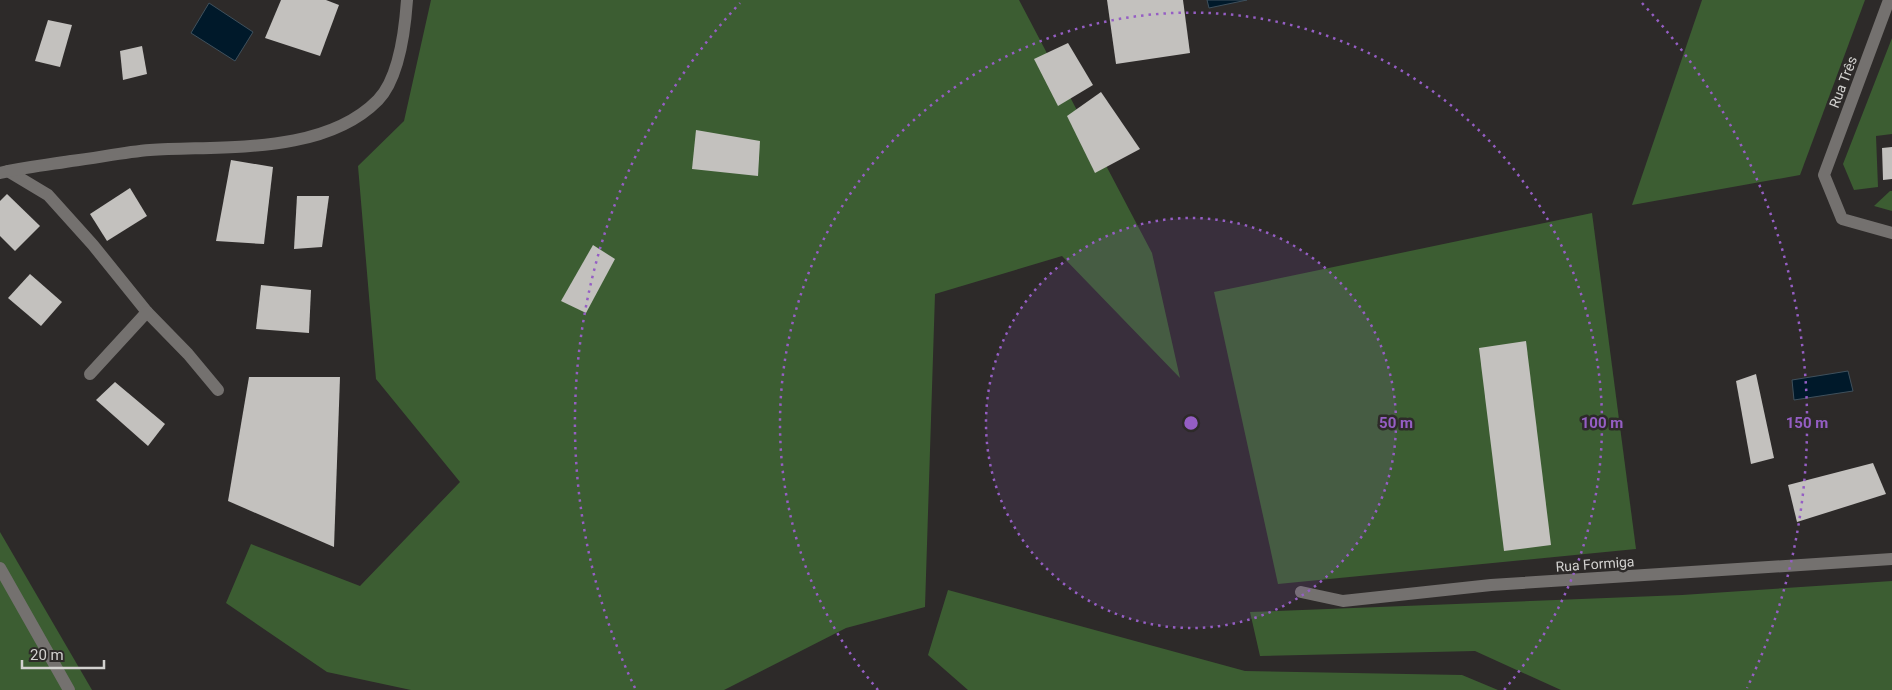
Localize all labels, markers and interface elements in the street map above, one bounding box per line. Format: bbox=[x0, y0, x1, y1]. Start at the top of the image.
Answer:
street label: Rua Três bbox=[1826, 54, 1860, 110]
centre of rings bbox=[1182, 414, 1200, 432]
text: 50 m bbox=[1379, 414, 1413, 432]
text: 100 m bbox=[1581, 414, 1623, 432]
text: 150 m bbox=[1786, 414, 1828, 432]
street label: Rua Formiga bbox=[1555, 553, 1635, 575]
scale bar bbox=[22, 638, 105, 670]
text: 20 m bbox=[30, 646, 64, 664]

